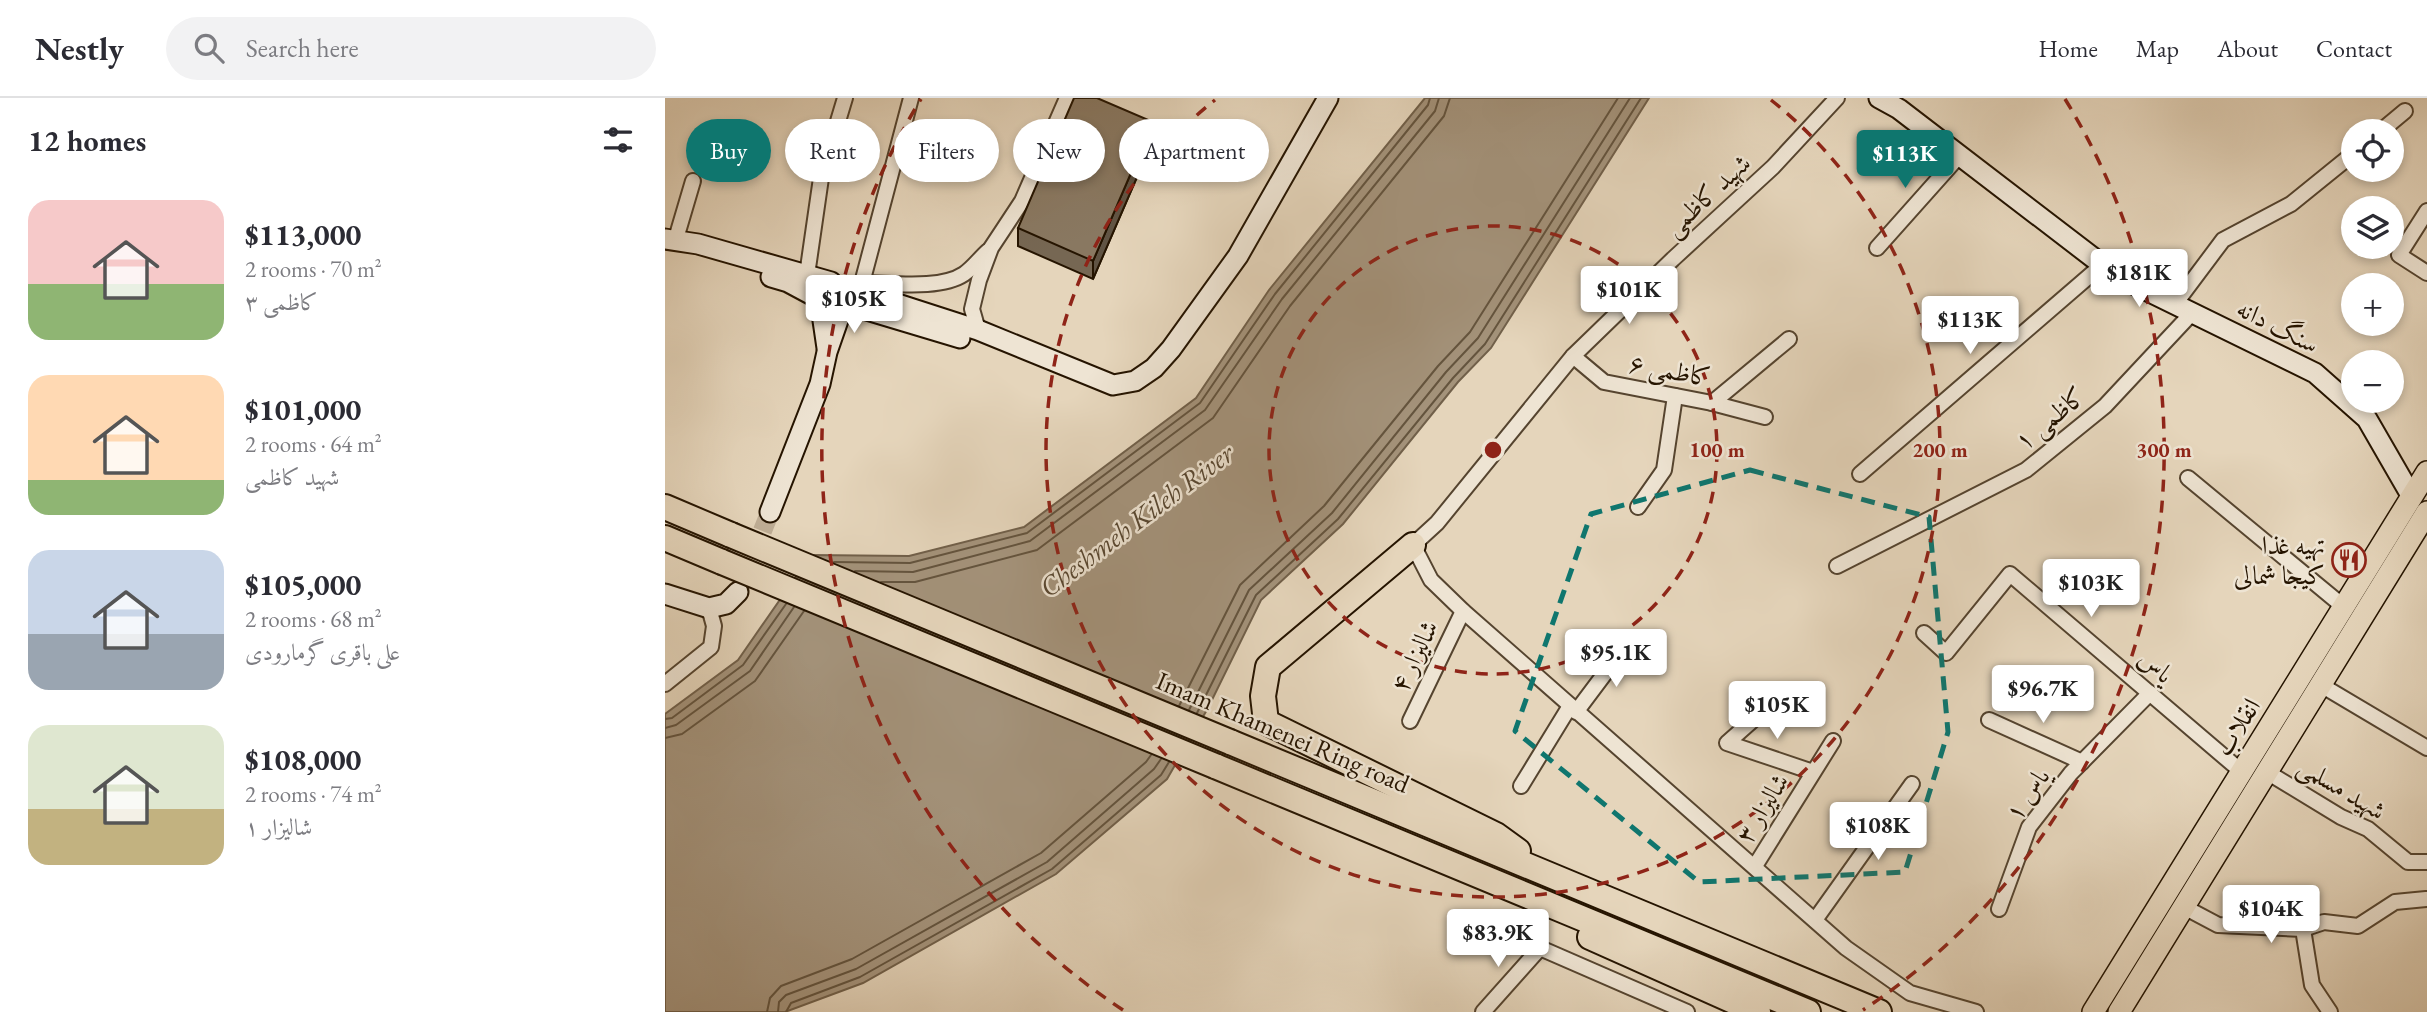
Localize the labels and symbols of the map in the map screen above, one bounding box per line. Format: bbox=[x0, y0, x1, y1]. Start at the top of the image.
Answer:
pin: $113K bbox=[1856, 130, 1954, 190]
street label: شهید کاظمی bbox=[1656, 146, 1758, 245]
pin: $181K bbox=[2090, 250, 2188, 309]
pin: $101K bbox=[1580, 266, 1678, 326]
pin: $105K bbox=[805, 275, 903, 335]
street label: سنگ دانه bbox=[2231, 291, 2325, 361]
pin: $113K bbox=[1921, 296, 2019, 356]
street label: کاظمی ۶ bbox=[1626, 345, 1714, 396]
street label: کاظمی ۱ bbox=[2007, 379, 2093, 458]
water label: Cheshmeh Kileh River bbox=[1032, 434, 1242, 605]
text: 100 m bbox=[1689, 436, 1745, 463]
text: 200 m bbox=[1912, 436, 1968, 463]
text: 300 m bbox=[2136, 436, 2192, 463]
centre of rings bbox=[1481, 438, 1505, 462]
place label: تهیه غذا کیجا شمالی bbox=[2234, 528, 2325, 592]
restaurant icon: تهیه غذا کیجا شمالی bbox=[2330, 541, 2368, 579]
pin: $103K bbox=[2042, 560, 2140, 619]
street label: شالیزار ۴ bbox=[1382, 614, 1446, 698]
pin: $95.1K bbox=[1559, 630, 1673, 689]
street label: یاس bbox=[2131, 641, 2183, 692]
street label: Imam Khamenei Ring road bbox=[1151, 663, 1416, 801]
pin: $96.7K bbox=[1986, 666, 2100, 725]
pin: $105K bbox=[1728, 682, 1826, 741]
street label: انقلاب bbox=[2206, 692, 2268, 762]
street label: شهید مسلمی bbox=[2291, 748, 2392, 828]
street label: یاس ۱ bbox=[1997, 759, 2058, 827]
street label: شالیزار ۳ bbox=[1727, 767, 1797, 849]
pin: $108K bbox=[1829, 802, 1927, 862]
pin: $104K bbox=[2222, 886, 2320, 945]
pin: $83.9K bbox=[1441, 910, 1555, 969]

